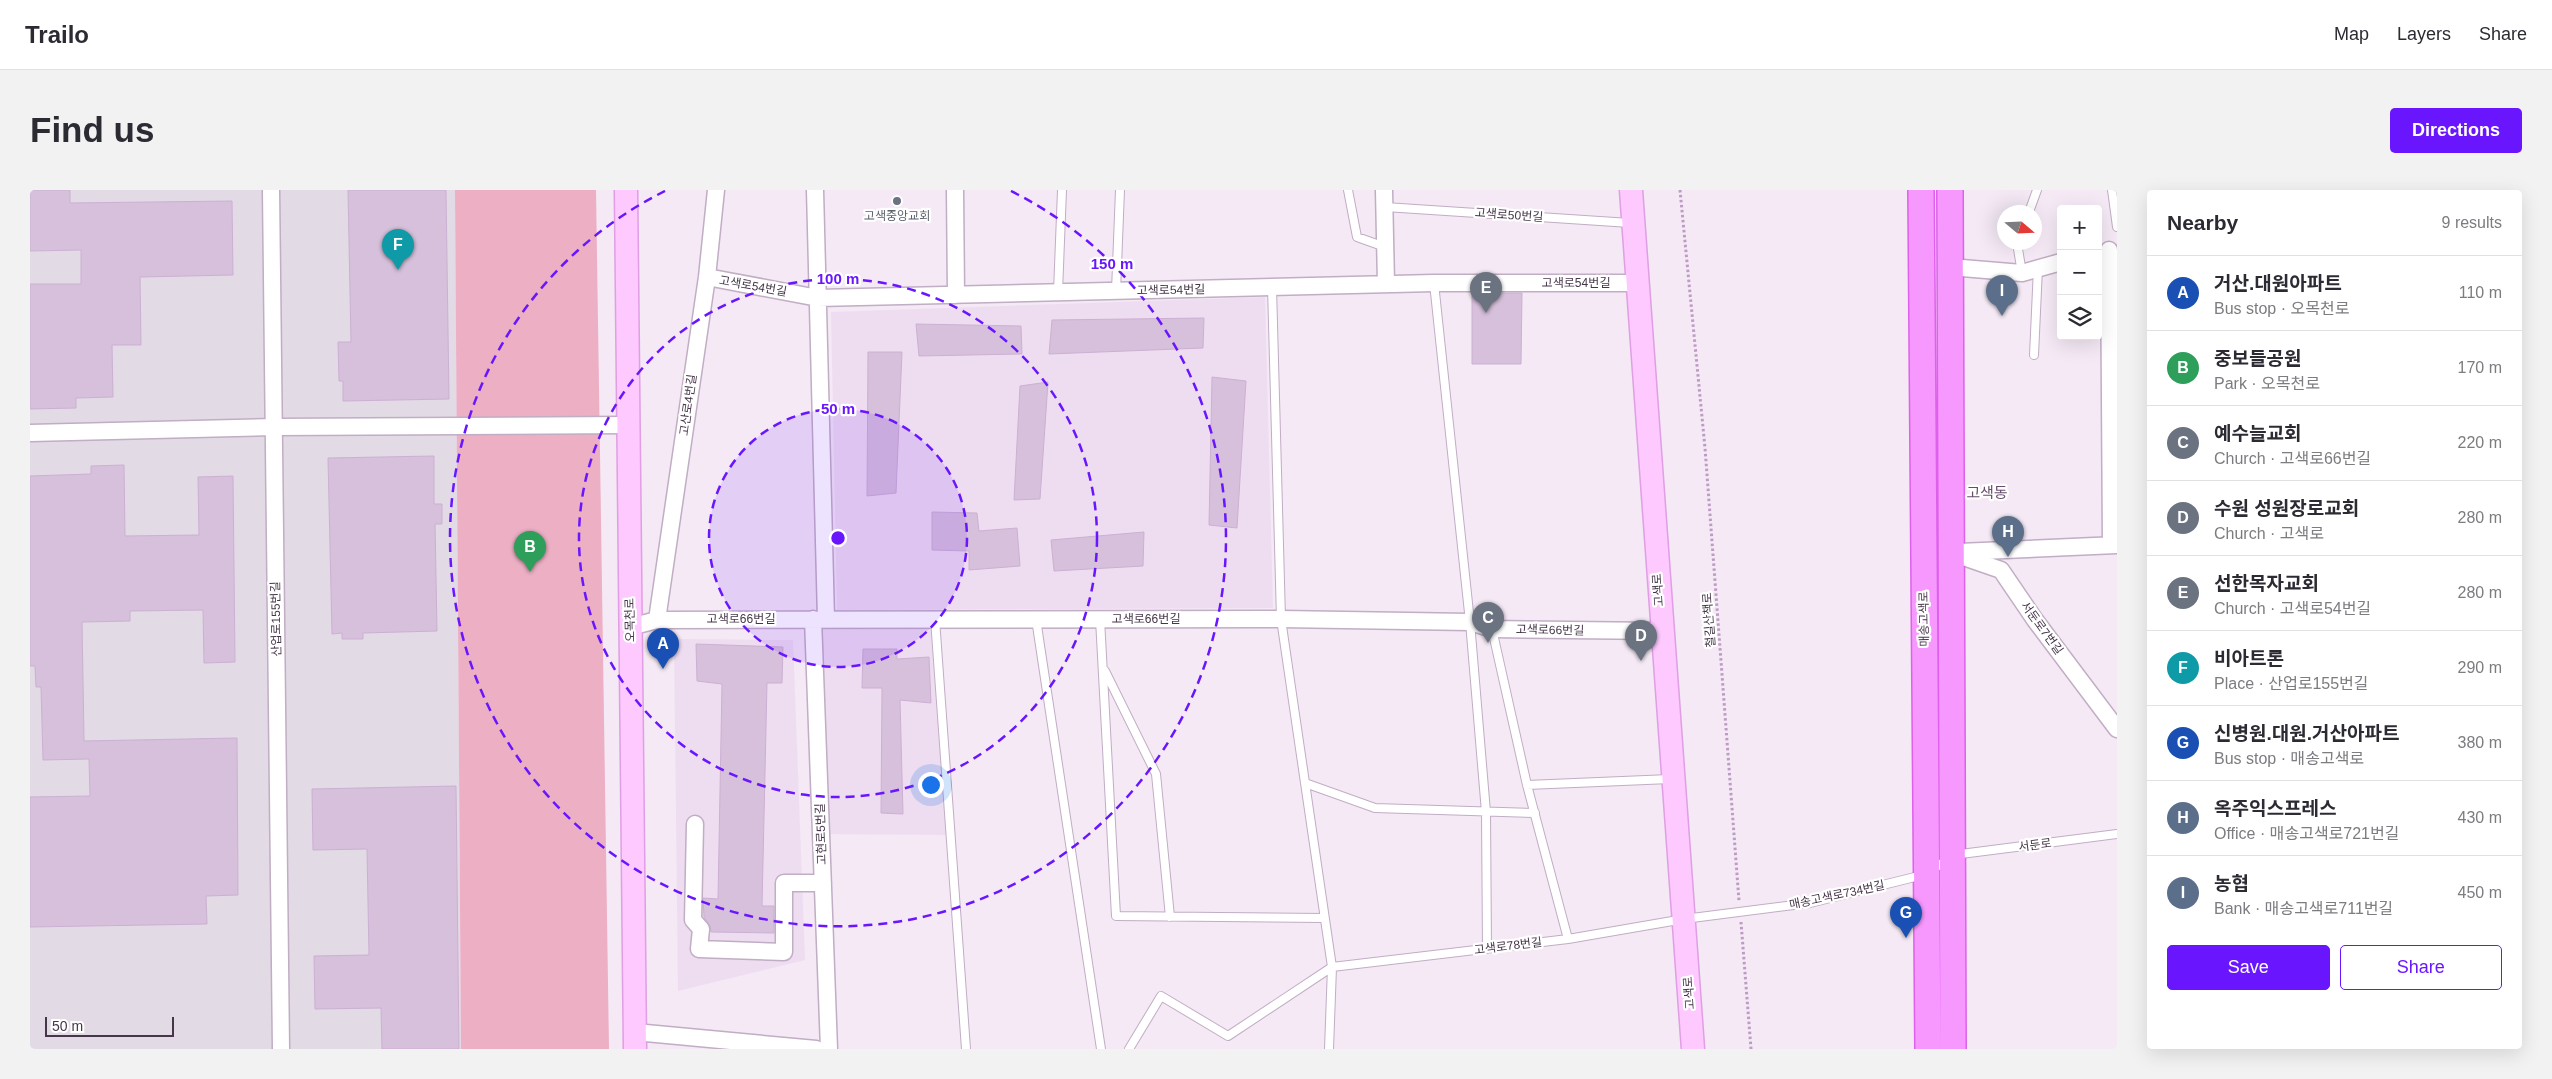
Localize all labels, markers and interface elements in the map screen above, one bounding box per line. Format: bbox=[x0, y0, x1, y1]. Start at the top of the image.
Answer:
text: Trailo bbox=[25, 21, 89, 48]
text: Map bbox=[2334, 24, 2369, 44]
text: Layers bbox=[2397, 24, 2451, 44]
text: Share bbox=[2479, 24, 2527, 44]
button: Directions bbox=[2390, 108, 2522, 153]
text: Find us bbox=[30, 110, 154, 149]
marker: 고색중앙교회 bbox=[891, 195, 903, 207]
north arrow bbox=[1997, 205, 2042, 250]
map controls bbox=[2057, 205, 2102, 340]
button: + bbox=[2057, 205, 2102, 250]
street label: 고색로50번길 bbox=[1474, 206, 1544, 224]
place label: 고색중앙교회 bbox=[864, 209, 930, 223]
text: Nearby bbox=[2167, 211, 2238, 234]
text: 9 results bbox=[2442, 214, 2502, 231]
pin: F bbox=[382, 229, 414, 270]
button: − bbox=[2057, 250, 2102, 295]
text: 150 m bbox=[1091, 255, 1133, 272]
text: 100 m bbox=[817, 270, 859, 287]
pin: E bbox=[1470, 272, 1502, 313]
street label: 고색로54번길 bbox=[718, 273, 788, 299]
text: 거산.대원아파트 bbox=[2214, 273, 2342, 294]
pin: I bbox=[1986, 275, 2018, 316]
street label: 고색로54번길 bbox=[1542, 276, 1610, 290]
street label: 고색로54번길 bbox=[1137, 282, 1205, 298]
text: A bbox=[2177, 284, 2189, 301]
text: 110 m bbox=[2459, 284, 2502, 301]
button: layers bbox=[2057, 295, 2102, 340]
text: Bus stop · 오목천로 bbox=[2214, 300, 2349, 317]
text: 중보들공원 bbox=[2214, 348, 2301, 369]
text: B bbox=[2177, 359, 2189, 376]
text: 170 m bbox=[2458, 359, 2502, 376]
street label: 고산로4번길 bbox=[677, 373, 699, 437]
text: Park · 오목천로 bbox=[2214, 375, 2320, 392]
text: 50 m bbox=[821, 400, 855, 417]
text: 예수늘교회 bbox=[2214, 423, 2301, 444]
text: C bbox=[2177, 434, 2189, 451]
text: 220 m bbox=[2458, 434, 2502, 451]
text: Church · 고색로66번길 bbox=[2214, 450, 2371, 467]
district label: 고색동 bbox=[1966, 484, 2008, 501]
text: 수원 성원장로교회 bbox=[2214, 498, 2359, 519]
text: D bbox=[2177, 509, 2189, 526]
text: 280 m bbox=[2458, 509, 2502, 526]
pin: H bbox=[1992, 516, 2024, 557]
text: Church · 고색로 bbox=[2214, 525, 2324, 542]
centre of rings bbox=[829, 529, 847, 547]
pin: B bbox=[514, 531, 546, 572]
street label: 고색로 bbox=[1650, 573, 1666, 607]
text: 선한목자교회 bbox=[2214, 573, 2319, 594]
street label: 산업로155번길 bbox=[268, 581, 284, 657]
text: E bbox=[2178, 584, 2188, 601]
text: 280 m bbox=[2458, 584, 2502, 601]
street label: 매송고색로 bbox=[1917, 591, 1931, 647]
street label: 철길산책로 bbox=[1700, 592, 1718, 648]
street label: 오목천로 bbox=[623, 598, 637, 642]
street label: 서둔로7번길 bbox=[2018, 599, 2066, 657]
text: Church · 고색로54번길 bbox=[2214, 600, 2371, 617]
pin: C bbox=[1472, 602, 1504, 643]
street label: 고색로66번길 bbox=[707, 612, 775, 626]
street label: 고색로66번길 bbox=[1112, 612, 1180, 626]
pin: D bbox=[1625, 620, 1657, 661]
street label: 고색로66번길 bbox=[1516, 622, 1584, 638]
pin: A bbox=[647, 628, 679, 669]
text: 비아트론 bbox=[2214, 648, 2284, 669]
text: F bbox=[2178, 659, 2188, 676]
text: 290 m bbox=[2458, 659, 2502, 676]
text: Place · 산업로155번길 bbox=[2214, 675, 2369, 692]
text: 신병원.대원.거산아파트 bbox=[2214, 723, 2399, 744]
text: G bbox=[2177, 734, 2189, 751]
text: 380 m bbox=[2458, 734, 2502, 751]
text: Bus stop · 매송고색로 bbox=[2214, 750, 2364, 767]
your location bbox=[918, 772, 944, 798]
text: 옥주익스프레스 bbox=[2214, 798, 2336, 819]
street label: 고현로5번길 bbox=[813, 803, 829, 865]
text: H bbox=[2177, 809, 2189, 826]
text: 430 m bbox=[2458, 809, 2502, 826]
text: Office · 매송고색로721번길 bbox=[2214, 825, 2399, 842]
street label: 서둔로 bbox=[2018, 836, 2052, 854]
text: 농협 bbox=[2214, 873, 2249, 894]
street label: 매송고색로734번길 bbox=[1788, 878, 1886, 912]
text: I bbox=[2181, 884, 2185, 901]
text: 450 m bbox=[2458, 884, 2502, 901]
pin: G bbox=[1890, 897, 1922, 938]
text: Bank · 매송고색로711번길 bbox=[2214, 900, 2393, 917]
street label: 고색로78번길 bbox=[1473, 935, 1543, 957]
button: Save bbox=[2167, 945, 2330, 990]
button: Share bbox=[2340, 945, 2502, 990]
street label: 고색로 bbox=[1681, 976, 1697, 1010]
scale bar bbox=[45, 1014, 174, 1037]
text: 50 m bbox=[52, 1018, 83, 1034]

